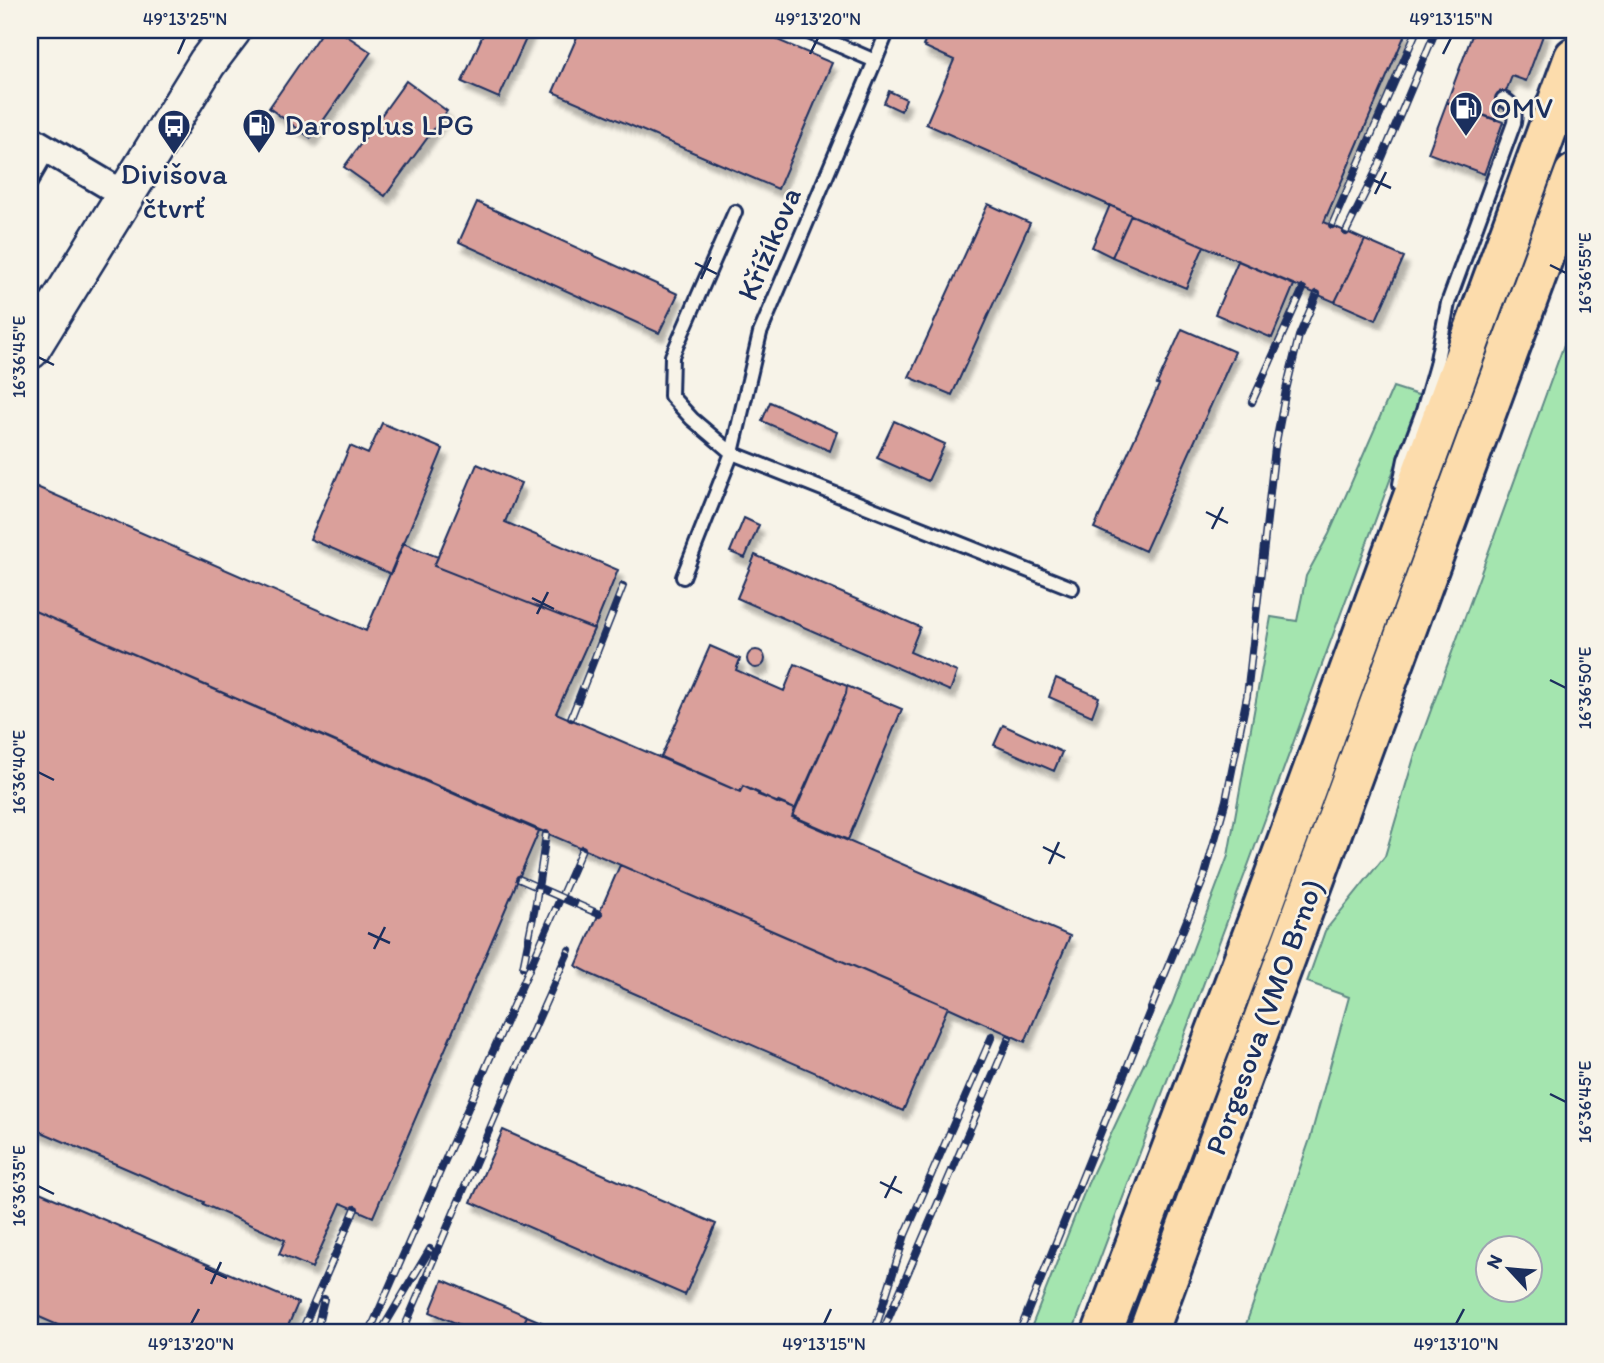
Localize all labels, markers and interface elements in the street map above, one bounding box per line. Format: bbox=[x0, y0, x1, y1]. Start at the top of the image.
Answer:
text: 49°13'25"N bbox=[143, 8, 227, 30]
text: 49°13'20"N bbox=[775, 8, 861, 30]
text: 49°13'15"N bbox=[1409, 8, 1493, 30]
fuel station icon: OMV bbox=[1447, 89, 1485, 138]
place label: OMV bbox=[1490, 89, 1553, 126]
fuel station icon: Darosplus LPG bbox=[240, 106, 278, 155]
place label: Darosplus LPG bbox=[284, 106, 474, 143]
bus stop icon: Divišova čtvrť bbox=[155, 107, 193, 156]
place label: Divišova čtvrť bbox=[120, 155, 228, 226]
street label: Křížíkova bbox=[728, 181, 809, 306]
text: 16°36'55"E bbox=[1574, 232, 1596, 314]
text: 16°36'45"E bbox=[8, 316, 30, 398]
text: 16°36'50"E bbox=[1574, 646, 1596, 729]
text: 16°36'40"E bbox=[8, 730, 30, 814]
street label: Porgesova (VMO Brno) bbox=[1196, 874, 1331, 1160]
text: 16°36'45"E bbox=[1574, 1061, 1596, 1143]
text: 16°36'35"E bbox=[8, 1145, 30, 1227]
north arrow bbox=[1474, 1234, 1544, 1304]
text: N bbox=[1481, 1251, 1507, 1273]
text: 49°13'20"N bbox=[148, 1333, 234, 1355]
text: 49°13'15"N bbox=[782, 1333, 866, 1355]
text: 49°13'10"N bbox=[1413, 1333, 1499, 1355]

